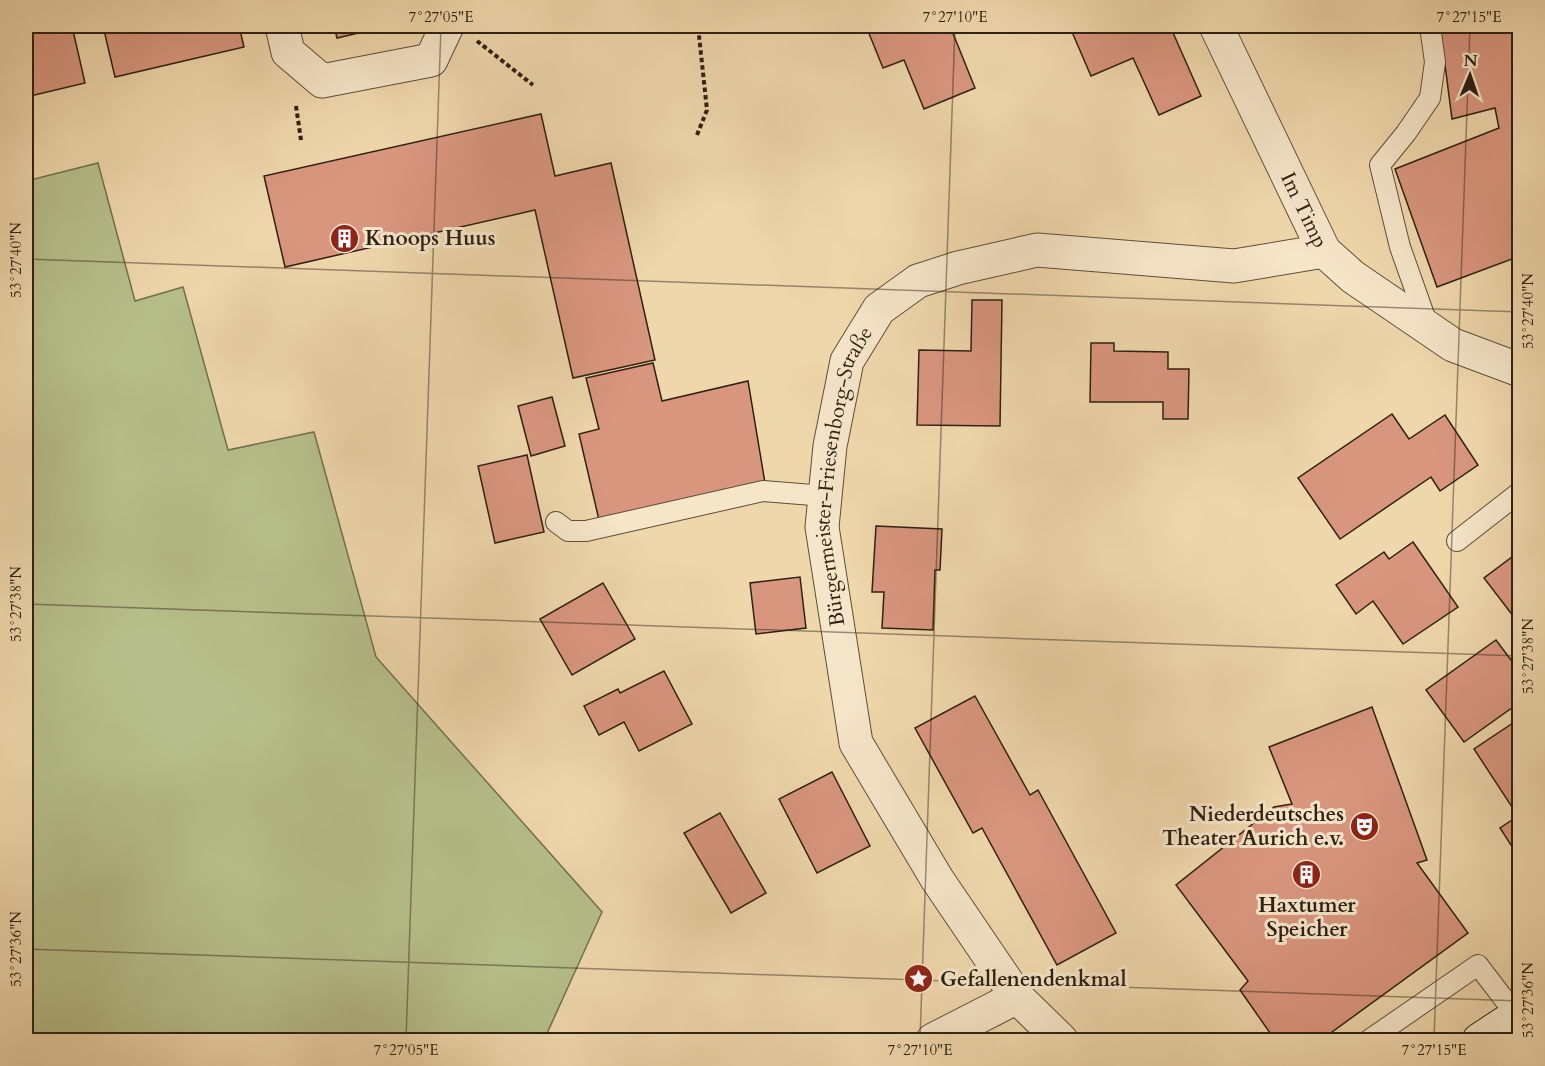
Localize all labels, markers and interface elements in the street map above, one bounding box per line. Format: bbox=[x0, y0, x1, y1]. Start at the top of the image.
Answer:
text: 7°27'05"E bbox=[409, 7, 473, 27]
text: 7°27'10"E bbox=[923, 7, 987, 27]
text: 7°27'15"E bbox=[1437, 7, 1501, 27]
north arrow bbox=[1440, 45, 1500, 105]
text: N bbox=[1463, 50, 1478, 72]
street label: Im Timp bbox=[1273, 167, 1334, 253]
text: 53°27'40"N bbox=[6, 222, 26, 298]
building icon: Knoops Huus bbox=[328, 222, 360, 254]
place label: Knoops Huus bbox=[365, 224, 496, 253]
text: 53°27'40"N bbox=[1518, 273, 1538, 349]
street label: Bürgermeister-Friesenborg-Straße bbox=[808, 321, 880, 628]
text: 53°27'38"N bbox=[6, 566, 26, 642]
text: 53°27'38"N bbox=[1518, 618, 1538, 694]
place label: Niederdeutsches Theater Aurich e.v. bbox=[1162, 800, 1344, 853]
theatre icon: Niederdeutsches Theater Aurich e.v. bbox=[1349, 810, 1381, 842]
building icon: Haxtumer Speicher bbox=[1291, 858, 1323, 890]
place label: Haxtumer Speicher bbox=[1258, 891, 1356, 944]
text: 53°27'36"N bbox=[6, 911, 26, 987]
text: 53°27'36"N bbox=[1518, 962, 1538, 1038]
place icon: Gefallenendenkmal bbox=[903, 963, 935, 995]
place label: Gefallenendenkmal bbox=[940, 965, 1127, 994]
text: 7°27'05"E bbox=[374, 1040, 438, 1060]
text: 7°27'10"E bbox=[888, 1040, 952, 1060]
text: 7°27'15"E bbox=[1402, 1040, 1466, 1060]

